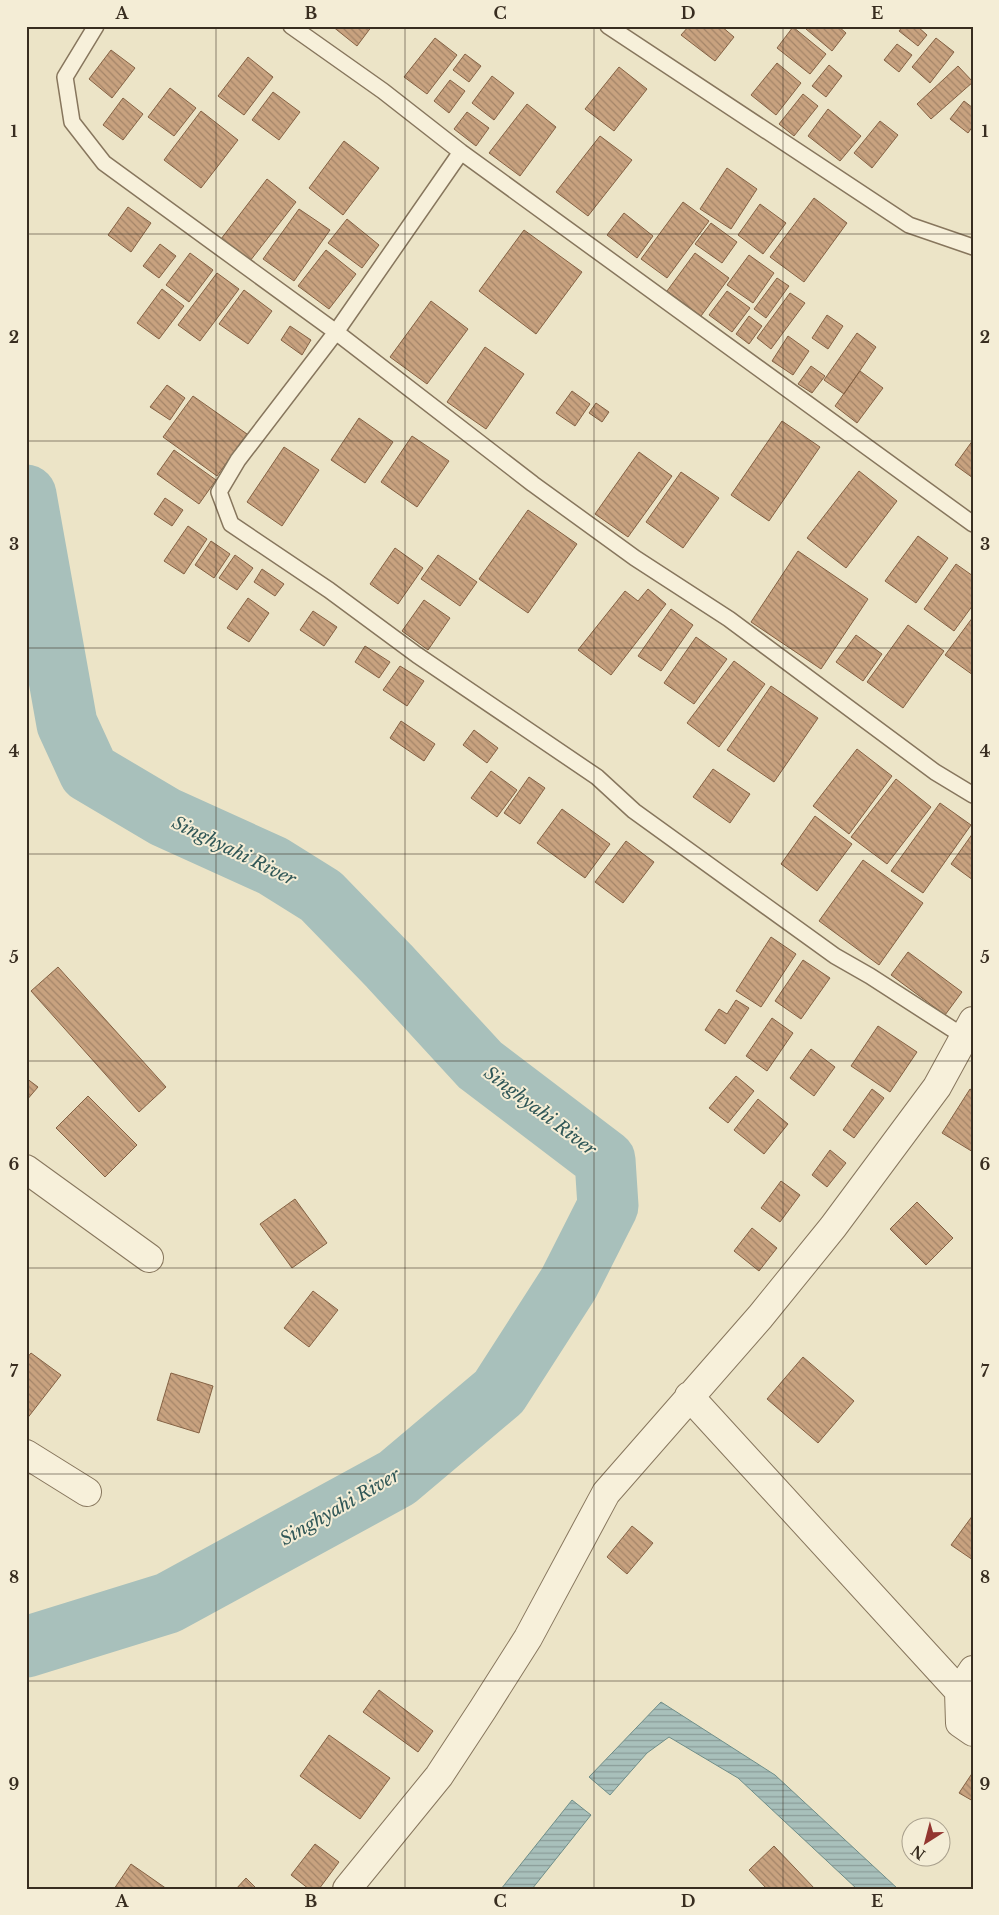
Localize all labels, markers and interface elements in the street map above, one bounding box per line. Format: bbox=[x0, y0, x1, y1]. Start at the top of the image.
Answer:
text: A bbox=[115, 3, 130, 23]
text: B bbox=[305, 3, 318, 23]
text: C bbox=[493, 3, 507, 23]
text: D bbox=[681, 3, 695, 23]
text: E bbox=[871, 3, 883, 23]
text: 1 bbox=[11, 121, 18, 141]
text: 1 bbox=[982, 121, 989, 141]
text: 2 bbox=[9, 327, 19, 347]
text: 2 bbox=[980, 327, 990, 347]
text: 3 bbox=[9, 534, 19, 554]
text: 3 bbox=[980, 534, 990, 554]
text: 4 bbox=[9, 741, 19, 761]
text: 4 bbox=[980, 741, 990, 761]
water label: Singhyahi River bbox=[169, 812, 300, 891]
text: 5 bbox=[9, 947, 19, 967]
text: 5 bbox=[980, 947, 990, 967]
water label: Singhyahi River bbox=[480, 1062, 601, 1161]
text: 6 bbox=[9, 1154, 20, 1174]
text: 6 bbox=[980, 1154, 991, 1174]
text: 7 bbox=[10, 1361, 19, 1381]
text: 7 bbox=[981, 1361, 990, 1381]
water label: Singhyahi River bbox=[276, 1463, 404, 1550]
text: 8 bbox=[9, 1567, 19, 1587]
text: 8 bbox=[980, 1567, 990, 1587]
text: 9 bbox=[9, 1774, 20, 1794]
text: 9 bbox=[980, 1774, 991, 1794]
north arrow bbox=[902, 1818, 952, 1868]
text: N bbox=[908, 1841, 929, 1864]
text: A bbox=[115, 1891, 130, 1911]
text: B bbox=[305, 1891, 318, 1911]
text: C bbox=[493, 1891, 507, 1911]
text: D bbox=[681, 1891, 695, 1911]
text: E bbox=[871, 1891, 883, 1911]

